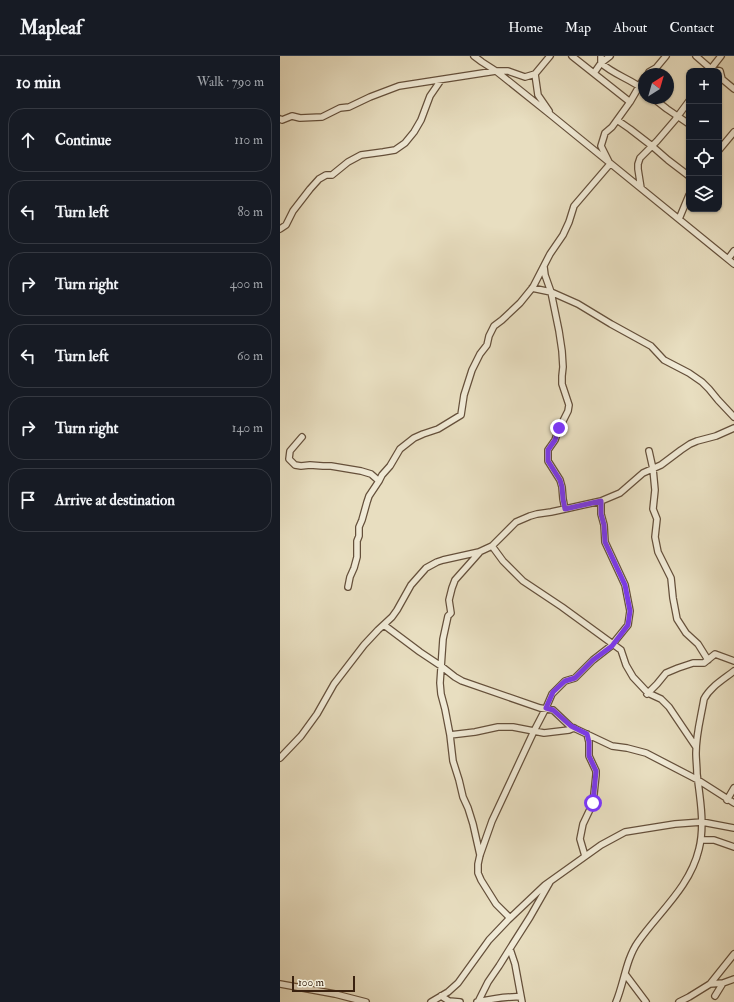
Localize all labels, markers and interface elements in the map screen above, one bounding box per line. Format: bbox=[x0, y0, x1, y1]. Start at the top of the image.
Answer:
text: Mapleaf bbox=[20, 16, 82, 40]
text: Home bbox=[508, 19, 543, 36]
text: Map bbox=[565, 19, 591, 36]
text: About bbox=[613, 19, 647, 36]
text: Contact bbox=[669, 19, 714, 36]
north arrow bbox=[638, 68, 674, 104]
map controls bbox=[686, 68, 722, 212]
button: + bbox=[686, 68, 722, 104]
text: 10 min bbox=[16, 72, 61, 93]
text: Walk · 790 m bbox=[197, 74, 264, 90]
button: − bbox=[686, 104, 722, 140]
icon: ahead bbox=[17, 129, 39, 151]
text: Continue bbox=[55, 131, 111, 150]
text: 110 m bbox=[234, 132, 263, 148]
button: locate bbox=[686, 140, 722, 176]
button: layers bbox=[686, 176, 722, 212]
icon: left bbox=[17, 201, 39, 223]
text: Turn left bbox=[55, 203, 109, 222]
text: 80 m bbox=[237, 204, 263, 220]
icon: right bbox=[17, 273, 39, 295]
text: Turn right bbox=[55, 275, 118, 294]
text: 400 m bbox=[230, 276, 263, 292]
icon: left bbox=[17, 345, 39, 367]
text: Turn left bbox=[55, 347, 109, 366]
text: 60 m bbox=[237, 348, 263, 364]
icon: right bbox=[17, 417, 39, 439]
text: Turn right bbox=[55, 419, 118, 438]
route end bbox=[550, 419, 568, 437]
text: 140 m bbox=[232, 420, 263, 436]
icon: arrive bbox=[17, 489, 39, 511]
text: Arrive at destination bbox=[55, 491, 175, 510]
route start bbox=[584, 794, 602, 812]
scale bar bbox=[292, 974, 355, 993]
text: 100 m bbox=[298, 976, 324, 989]

